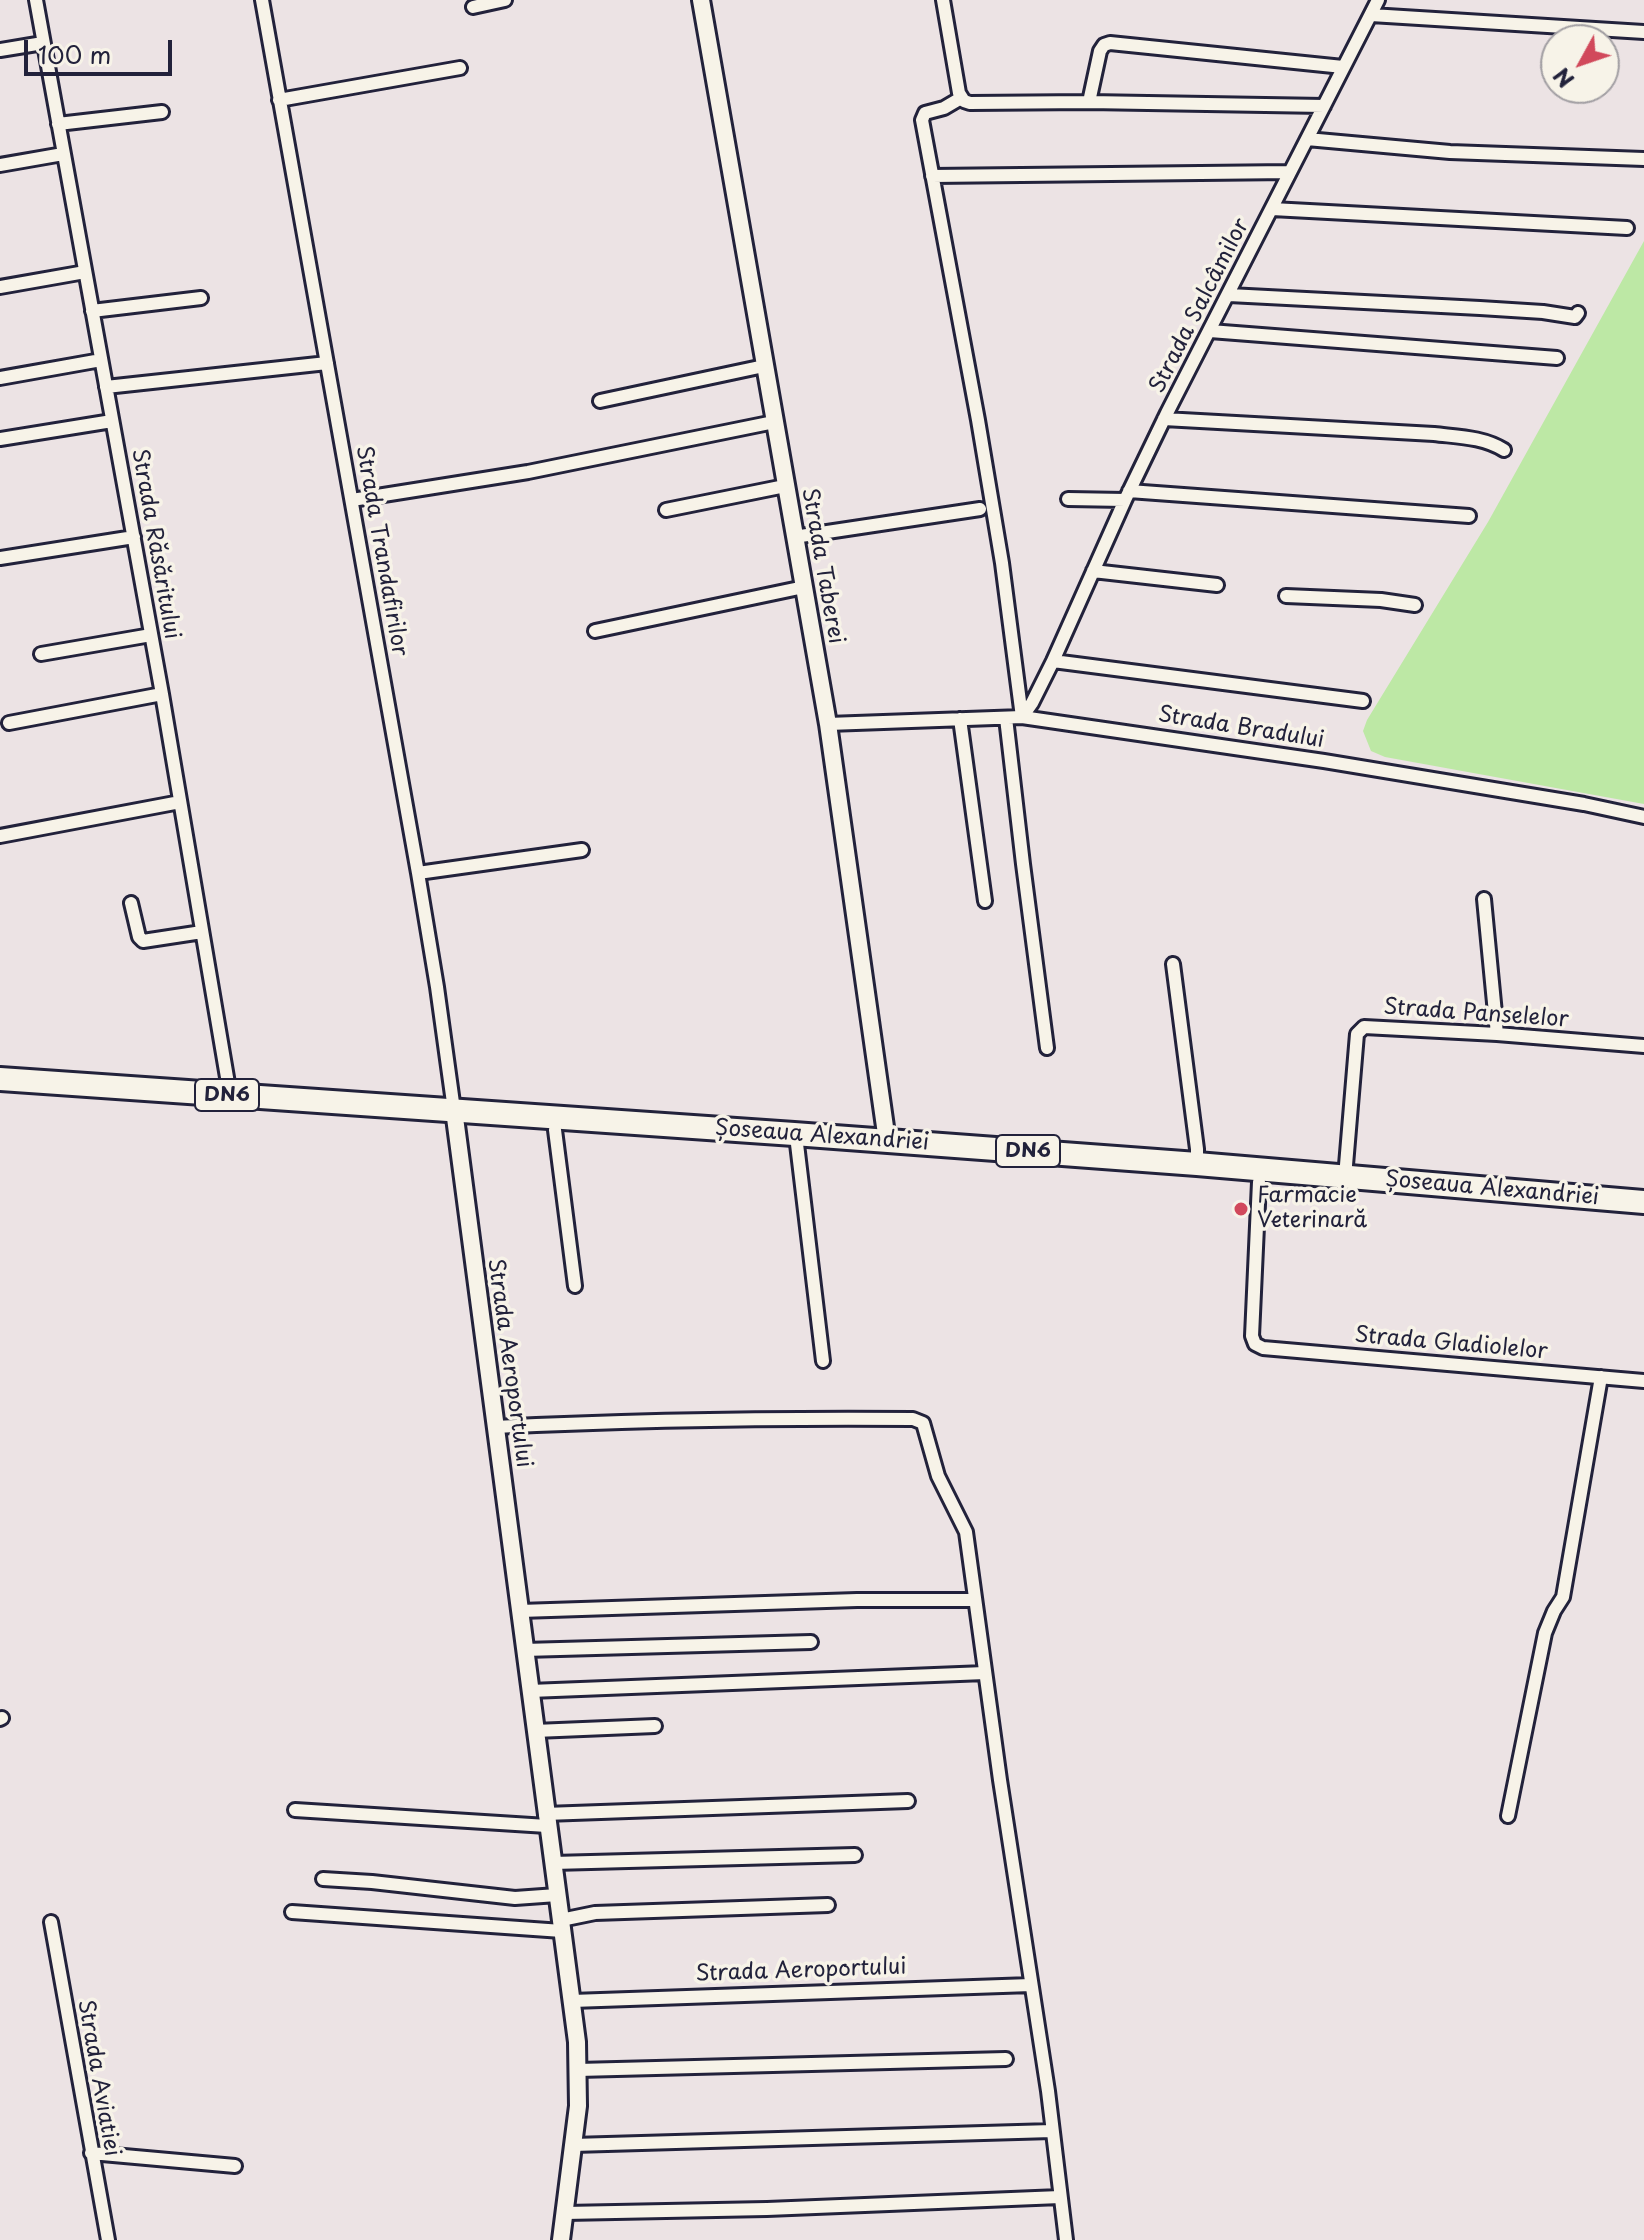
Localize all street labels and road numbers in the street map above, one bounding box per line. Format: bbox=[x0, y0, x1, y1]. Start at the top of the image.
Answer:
street label: Strada Salcâmilor bbox=[1145, 214, 1255, 398]
street label: Strada Trandafirilor bbox=[349, 444, 413, 658]
street label: Strada Răsăritului bbox=[125, 447, 185, 641]
street label: Strada Taberei bbox=[795, 486, 849, 646]
street label: Strada Bradului bbox=[1156, 702, 1326, 754]
street label: Strada Panselelor bbox=[1383, 994, 1569, 1034]
road number: DN6 bbox=[195, 1079, 259, 1111]
street label: Șoseaua Alexandriei bbox=[714, 1115, 930, 1157]
road number: DN6 bbox=[996, 1135, 1060, 1167]
street label: Șoseaua Alexandriei bbox=[1384, 1167, 1600, 1211]
street label: Strada Aeroportului bbox=[481, 1257, 537, 1469]
street label: Strada Gladiolelor bbox=[1353, 1322, 1549, 1366]
street label: Strada Aeroportului bbox=[695, 1954, 907, 1988]
street label: Strada Aviatiei bbox=[71, 1998, 125, 2158]

